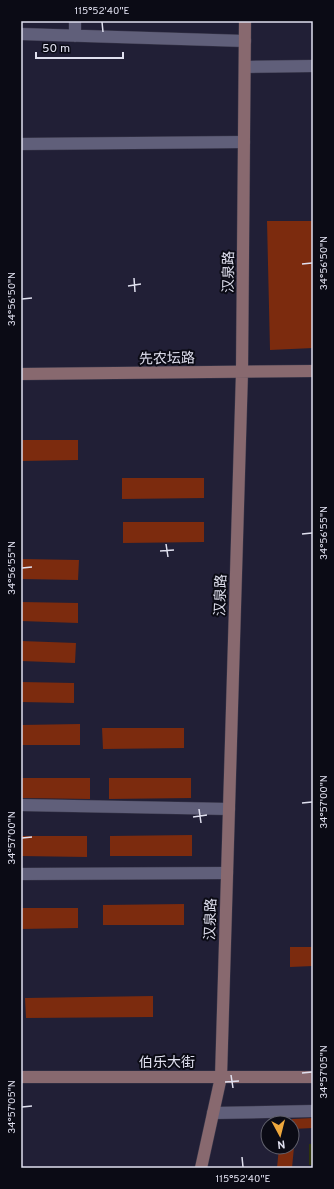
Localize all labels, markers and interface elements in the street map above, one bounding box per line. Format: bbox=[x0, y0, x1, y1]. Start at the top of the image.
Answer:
text: 115°52'40"E bbox=[75, 5, 129, 18]
scale bar bbox=[36, 34, 123, 60]
text: 50 m bbox=[42, 41, 70, 57]
text: 34°56'50"N bbox=[318, 236, 331, 290]
street label: 汉泉路 bbox=[220, 251, 238, 293]
text: 34°56'50"N bbox=[6, 272, 19, 326]
street label: 先农坛路 bbox=[139, 351, 195, 368]
text: 34°56'55"N bbox=[318, 506, 331, 560]
text: 34°56'55"N bbox=[6, 541, 19, 595]
street label: 汉泉路 bbox=[211, 574, 231, 616]
text: 34°57'00"N bbox=[318, 775, 331, 829]
text: 34°57'00"N bbox=[6, 811, 19, 865]
street label: 汉泉路 bbox=[201, 898, 221, 940]
text: 34°57'05"N bbox=[318, 1045, 331, 1099]
street label: 伯乐大街 bbox=[139, 1055, 195, 1072]
text: 34°57'05"N bbox=[6, 1080, 19, 1134]
north arrow bbox=[260, 1115, 300, 1155]
text: N bbox=[276, 1137, 286, 1151]
text: 115°52'40"E bbox=[216, 1173, 270, 1186]

